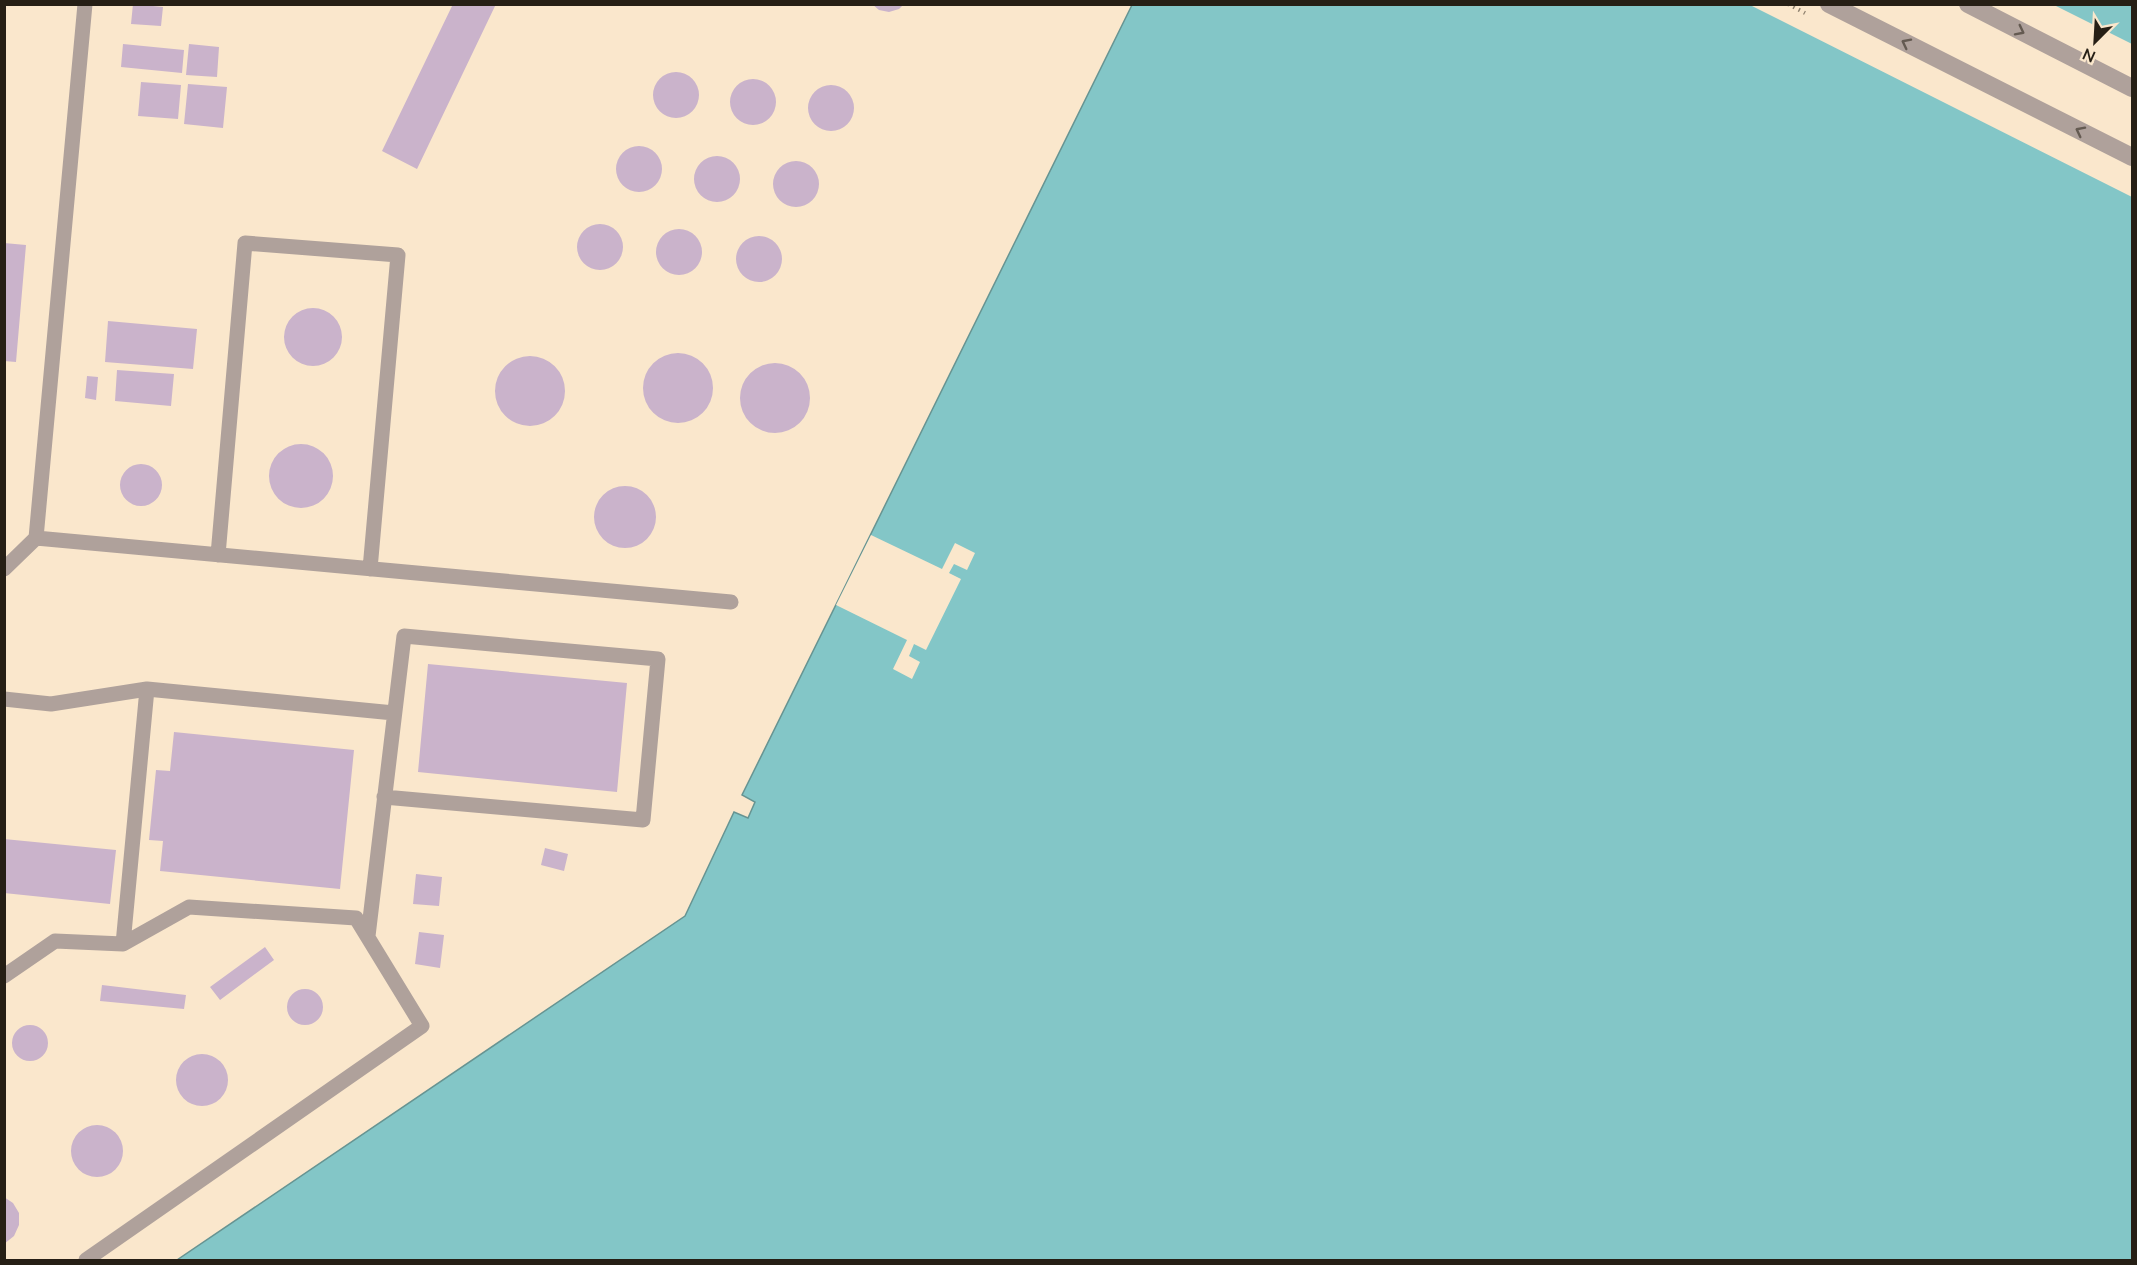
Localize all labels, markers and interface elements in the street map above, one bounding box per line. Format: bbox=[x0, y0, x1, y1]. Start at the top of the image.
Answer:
north arrow bbox=[2065, 12, 2125, 72]
one-way arrow bbox=[2014, 24, 2025, 35]
one-way arrow bbox=[1901, 39, 1912, 51]
text: N bbox=[2079, 44, 2098, 67]
one-way arrow bbox=[2076, 126, 2087, 138]

